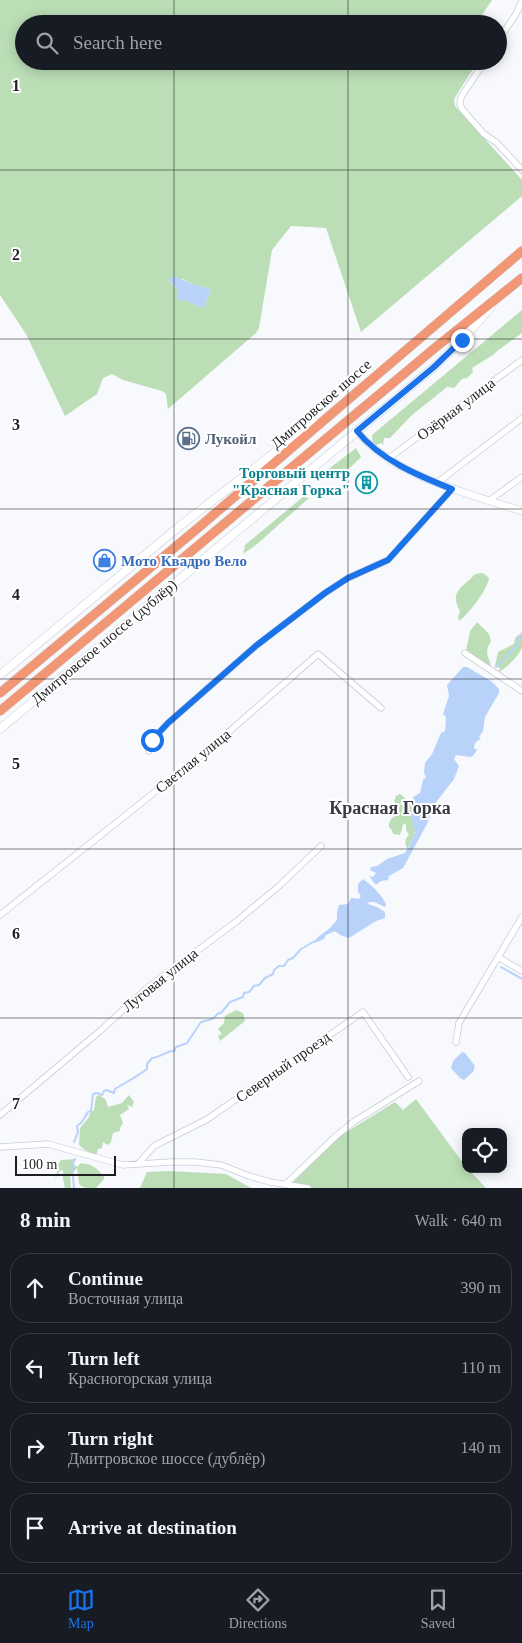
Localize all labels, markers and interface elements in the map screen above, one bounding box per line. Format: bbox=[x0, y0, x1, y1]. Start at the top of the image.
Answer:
search box bbox=[15, 15, 507, 70]
icon: search bbox=[33, 29, 61, 57]
text: Search here bbox=[73, 32, 162, 53]
text: 1 bbox=[12, 77, 20, 94]
text: 2 bbox=[12, 246, 20, 263]
route end bbox=[451, 329, 474, 352]
street label: Дмитровское шоссе bbox=[268, 356, 375, 452]
street label: Озёрная улица bbox=[414, 374, 498, 443]
text: 3 bbox=[12, 416, 20, 433]
fuel station icon: Лукойл bbox=[177, 427, 201, 451]
place label: Лукойл bbox=[205, 431, 257, 447]
place label: Торговый центр "Красная Горка" bbox=[232, 465, 350, 498]
building icon: Торговый центр "Красная Горка" bbox=[354, 470, 378, 494]
shop icon: Мото Квадро Вело bbox=[93, 549, 117, 573]
place label: Мото Квадро Вело bbox=[121, 553, 247, 569]
street label: Дмитровское шоссе (дублёр) bbox=[28, 576, 181, 708]
text: 4 bbox=[12, 586, 20, 603]
street label: Светлая улица bbox=[152, 726, 234, 796]
route start bbox=[141, 729, 164, 752]
text: 5 bbox=[12, 755, 20, 772]
district label: Красная Горка bbox=[329, 798, 451, 818]
text: 6 bbox=[12, 925, 20, 942]
street label: Луговая улица bbox=[119, 945, 201, 1015]
street label: Северный проезд bbox=[233, 1028, 333, 1105]
text: 7 bbox=[12, 1095, 20, 1112]
map controls bbox=[462, 1128, 507, 1173]
button: locate bbox=[462, 1128, 507, 1173]
scale bar bbox=[15, 1153, 116, 1176]
text: 100 m bbox=[22, 1157, 57, 1172]
text: 8 min bbox=[20, 1208, 71, 1232]
text: Walk · 640 m bbox=[415, 1212, 502, 1229]
text: Continue bbox=[68, 1268, 143, 1289]
icon: ahead bbox=[21, 1274, 49, 1302]
text: 390 m bbox=[461, 1279, 501, 1296]
text: Восточная улица bbox=[68, 1290, 183, 1307]
text: Turn left bbox=[68, 1348, 140, 1369]
icon: left bbox=[21, 1354, 49, 1382]
text: 110 m bbox=[461, 1359, 501, 1376]
text: Красногорская улица bbox=[68, 1370, 212, 1387]
text: Turn right bbox=[68, 1428, 153, 1449]
icon: right bbox=[21, 1434, 49, 1462]
text: 140 m bbox=[461, 1439, 501, 1456]
text: Дмитровское шоссе (дублёр) bbox=[68, 1450, 265, 1467]
icon: arrive bbox=[21, 1514, 49, 1542]
text: Arrive at destination bbox=[68, 1517, 237, 1538]
tab: Map bbox=[67, 1586, 95, 1632]
tab: Directions bbox=[229, 1586, 287, 1632]
tab: Saved bbox=[421, 1586, 455, 1632]

